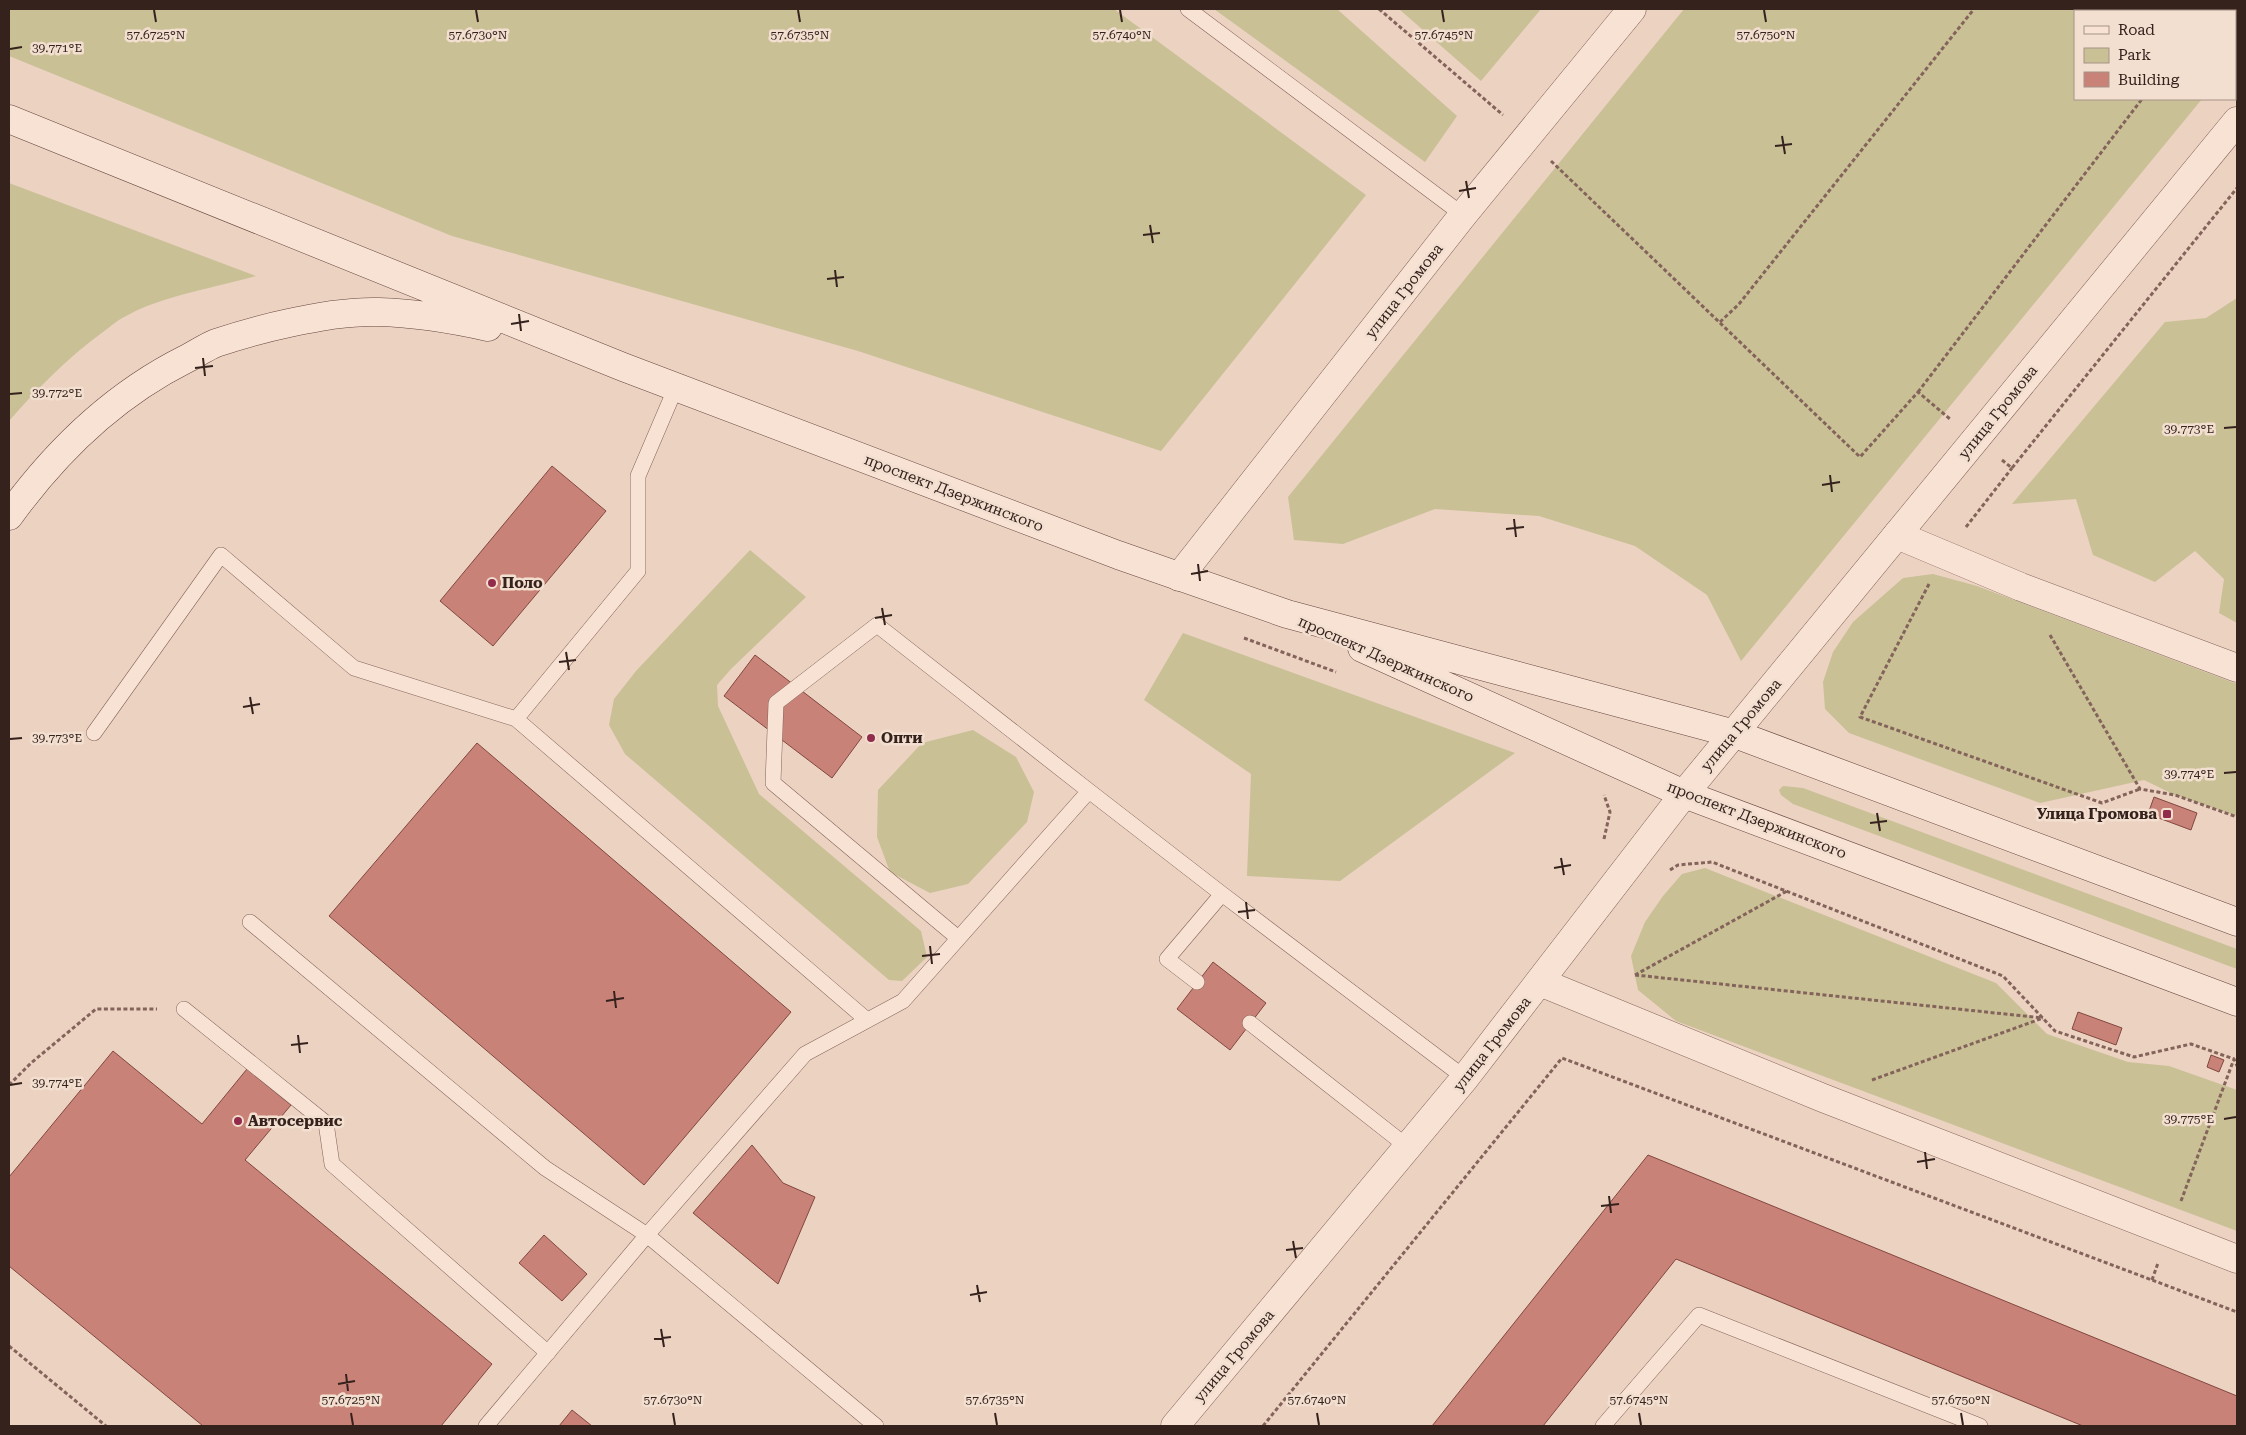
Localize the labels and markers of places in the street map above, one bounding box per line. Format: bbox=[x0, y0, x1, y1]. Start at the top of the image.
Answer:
place label: Поло bbox=[502, 574, 543, 592]
marker: Поло bbox=[486, 577, 498, 589]
place label: Опти bbox=[881, 729, 923, 747]
marker: Опти bbox=[865, 732, 877, 744]
place label: Улица Громова bbox=[2037, 805, 2157, 823]
marker: Улица Громова bbox=[2161, 808, 2173, 820]
place label: Автосервис bbox=[248, 1112, 343, 1130]
marker: Автосервис bbox=[232, 1115, 244, 1127]

